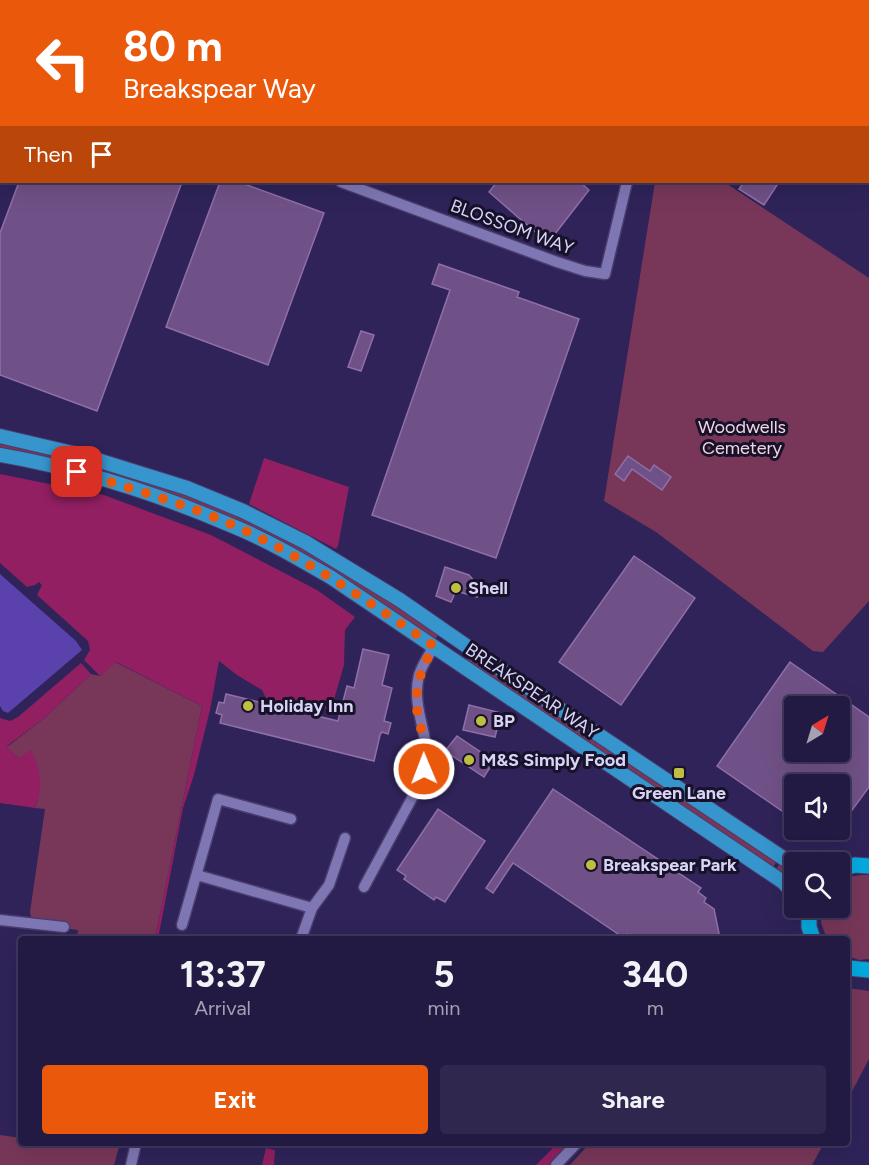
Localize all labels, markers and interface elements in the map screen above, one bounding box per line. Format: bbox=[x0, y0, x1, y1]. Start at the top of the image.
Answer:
text: 80 m bbox=[123, 21, 223, 72]
icon: left bbox=[24, 24, 102, 102]
text: Breakspear Way bbox=[123, 72, 316, 105]
icon: arrive bbox=[85, 138, 118, 171]
text: Then bbox=[24, 141, 73, 168]
street label: BLOSSOM WAY bbox=[447, 195, 577, 259]
park label: Woodwells Cemetery bbox=[698, 416, 786, 459]
pin bbox=[51, 446, 102, 497]
icon: arrive bbox=[60, 455, 93, 488]
place label: Shell bbox=[468, 577, 508, 599]
marker: Shell bbox=[449, 581, 463, 595]
street label: BREAKSPEAR WAY bbox=[461, 638, 603, 744]
place label: Holiday Inn bbox=[260, 695, 353, 717]
north arrow bbox=[784, 696, 850, 762]
map controls bbox=[784, 696, 850, 918]
marker: Holiday Inn bbox=[241, 699, 255, 713]
place label: BP bbox=[493, 710, 515, 732]
marker: BP bbox=[474, 714, 488, 728]
position arrow bbox=[392, 737, 456, 801]
place label: M&S Simply Food bbox=[481, 749, 626, 771]
marker: M&S Simply Food bbox=[462, 753, 476, 767]
marker: Green Lane bbox=[672, 766, 686, 780]
button: sound bbox=[784, 774, 850, 840]
place label: Green Lane bbox=[632, 782, 726, 804]
button: search bbox=[784, 852, 850, 918]
place label: Breakspear Park bbox=[603, 854, 737, 876]
marker: Breakspear Park bbox=[584, 858, 598, 872]
text: 13:37 bbox=[180, 953, 266, 996]
text: 5 bbox=[434, 953, 454, 996]
text: 340 bbox=[622, 953, 688, 996]
text: Arrival bbox=[195, 996, 251, 1020]
text: min bbox=[428, 996, 460, 1020]
text: m bbox=[647, 996, 664, 1020]
button: Exit bbox=[42, 1065, 428, 1134]
button: Share bbox=[440, 1065, 826, 1134]

